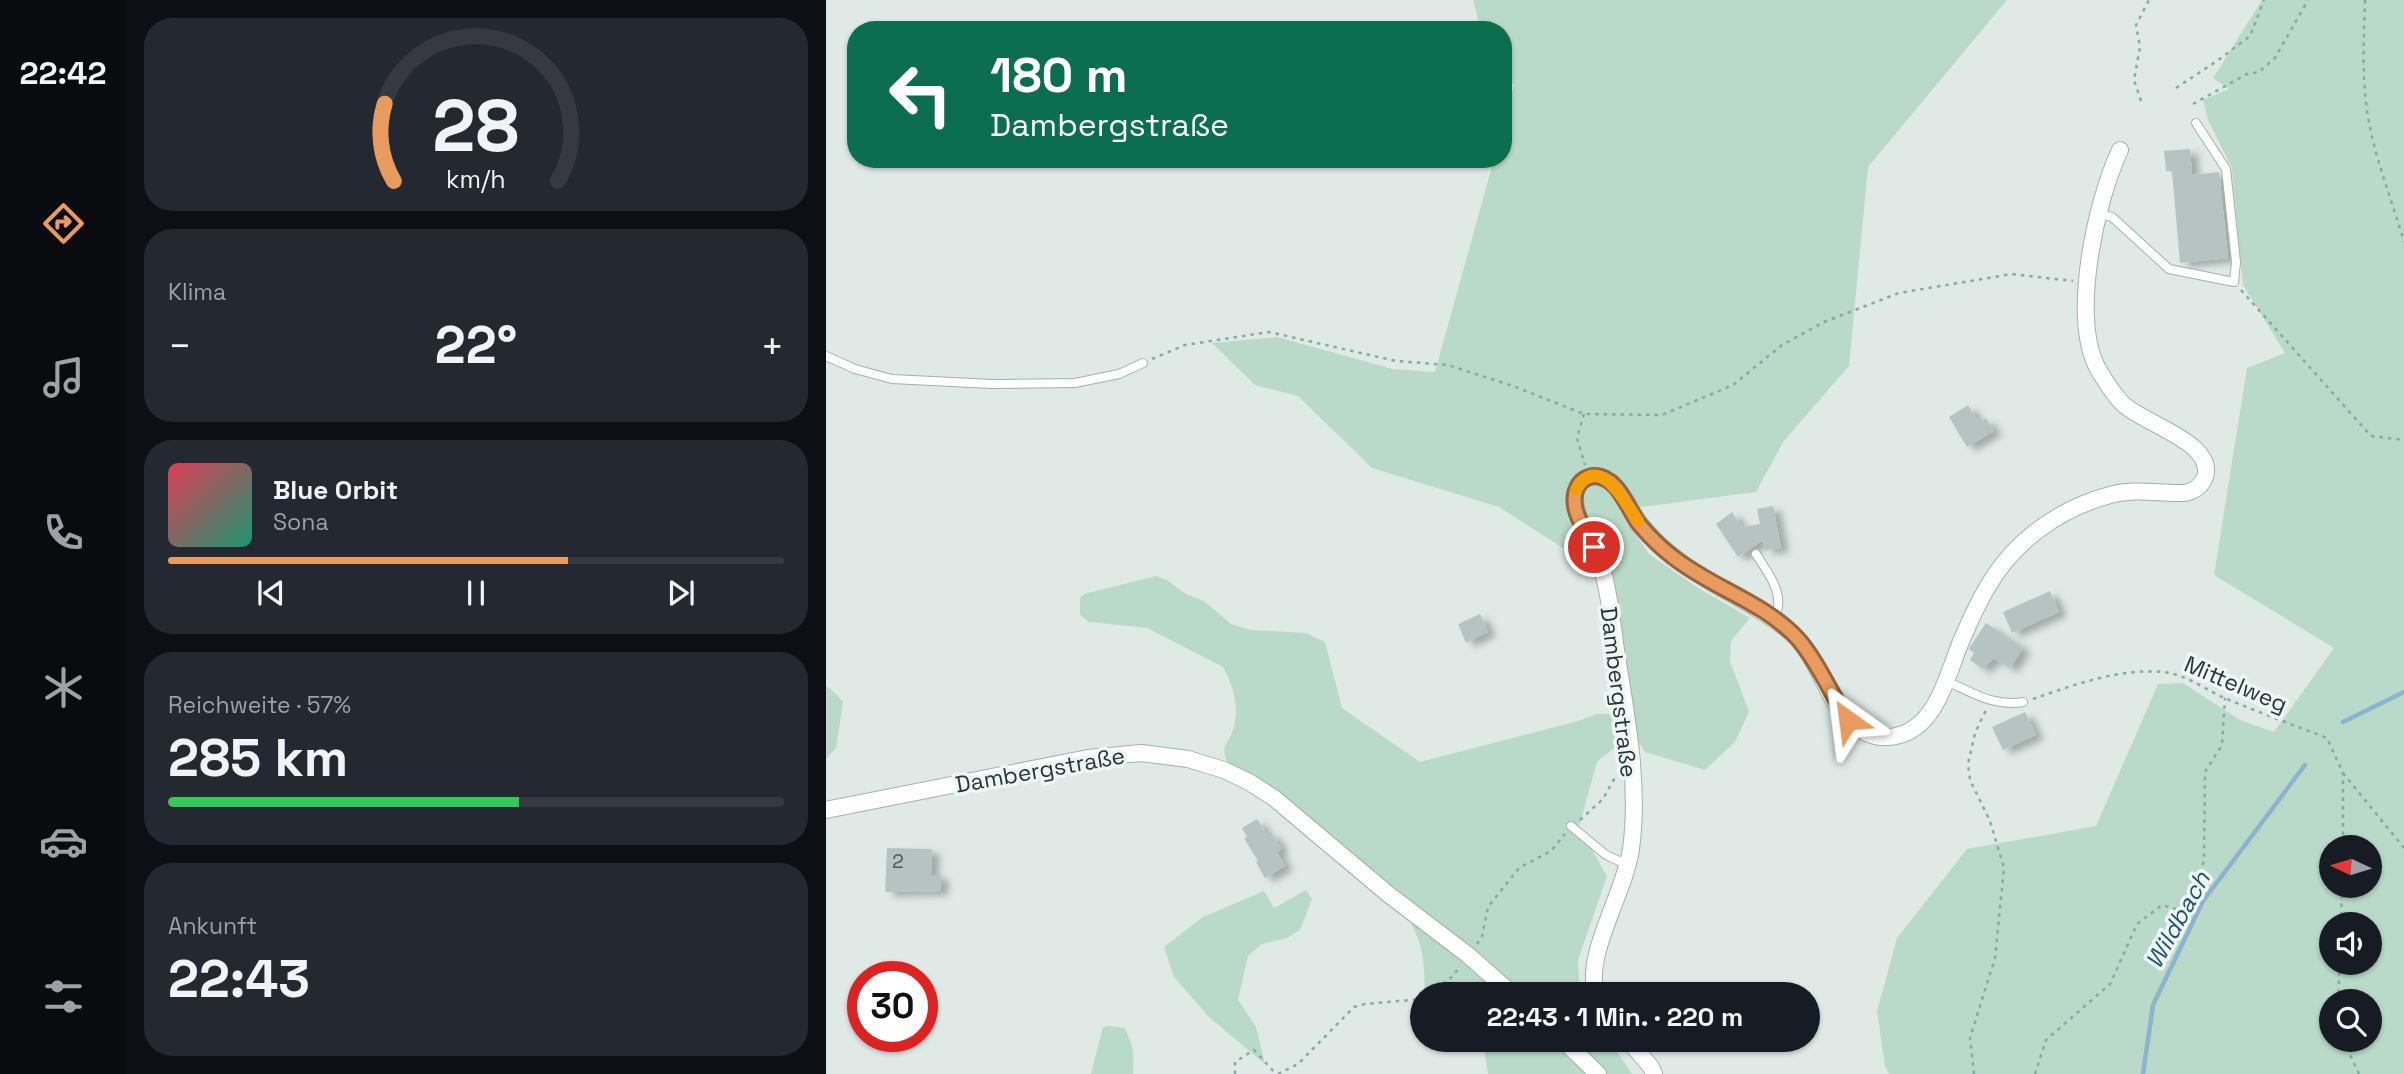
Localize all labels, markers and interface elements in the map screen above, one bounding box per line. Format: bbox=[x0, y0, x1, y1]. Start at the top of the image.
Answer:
text: 180 m bbox=[990, 44, 1128, 106]
icon: left bbox=[875, 49, 966, 140]
text: 22:42 bbox=[20, 53, 106, 93]
text: 28 bbox=[433, 79, 519, 172]
text: Dambergstraße bbox=[990, 105, 1229, 145]
text: km/h bbox=[446, 162, 506, 194]
icon: directions bbox=[39, 199, 88, 248]
text: Klima bbox=[168, 277, 226, 307]
text: 22° bbox=[435, 312, 517, 378]
text: − bbox=[168, 322, 192, 370]
text: + bbox=[760, 322, 784, 370]
icon: music bbox=[39, 353, 88, 402]
text: Blue Orbit bbox=[273, 473, 398, 507]
text: Sona bbox=[273, 507, 329, 537]
icon: phone bbox=[39, 508, 88, 557]
pin bbox=[1564, 517, 1624, 577]
icon: arrive bbox=[1575, 528, 1613, 566]
icon: previous bbox=[252, 574, 290, 612]
icon: pause bbox=[457, 574, 495, 612]
icon: next bbox=[662, 574, 700, 612]
street label: Dambergstraße bbox=[1594, 605, 1644, 779]
street label: Mittelweg bbox=[2180, 649, 2292, 719]
icon: climate bbox=[39, 663, 88, 712]
position arrow bbox=[1811, 683, 1885, 757]
text: Reichweite · 57% bbox=[168, 690, 351, 720]
text: 285 km bbox=[168, 725, 348, 791]
street label: Dambergstraße bbox=[953, 740, 1127, 800]
icon: car bbox=[39, 817, 88, 866]
north arrow bbox=[2319, 835, 2382, 898]
map controls bbox=[2319, 835, 2382, 1052]
house number: 2 bbox=[892, 849, 904, 874]
water label: Wildbach bbox=[2138, 865, 2217, 974]
text: Ankunft bbox=[168, 911, 257, 941]
button: sound bbox=[2319, 912, 2382, 975]
text: 22:43 bbox=[168, 946, 310, 1012]
speed limit sign: 30 bbox=[847, 961, 938, 1052]
icon: filters bbox=[39, 972, 88, 1021]
button: search bbox=[2319, 989, 2382, 1052]
text: 22:43 · 1 Min. · 220 m bbox=[1487, 1000, 1743, 1034]

